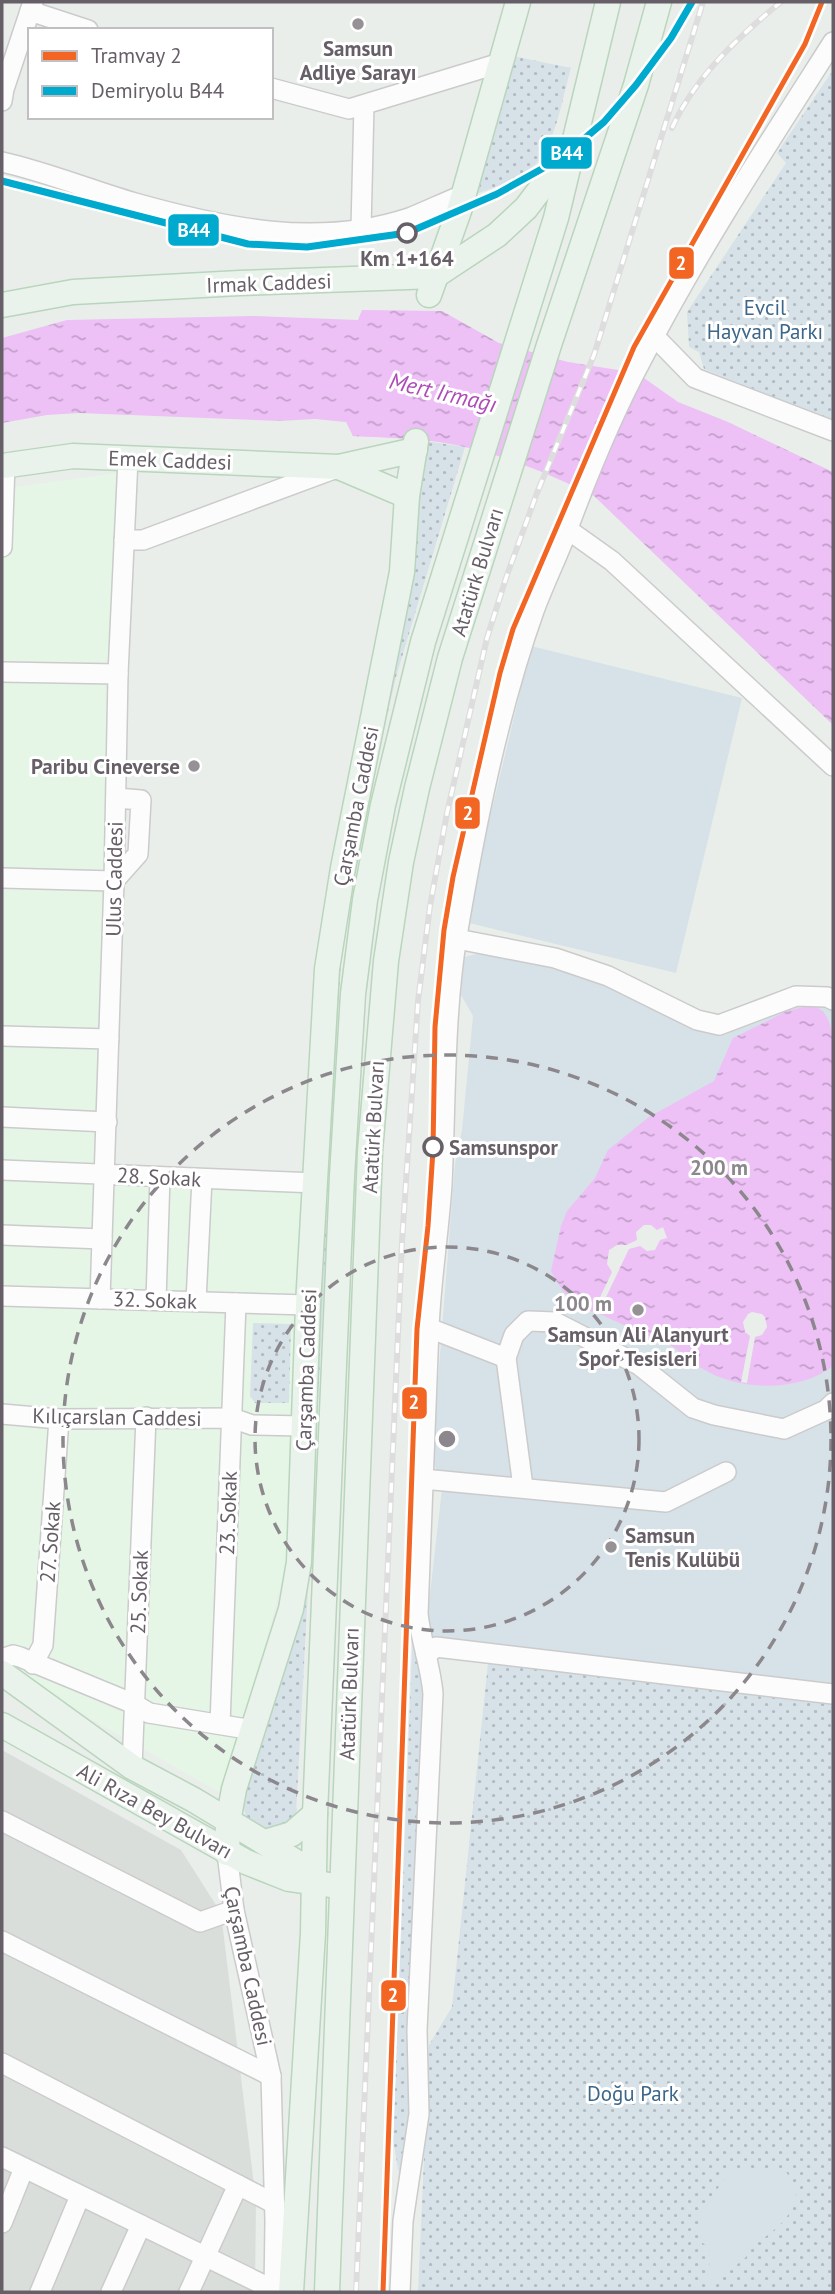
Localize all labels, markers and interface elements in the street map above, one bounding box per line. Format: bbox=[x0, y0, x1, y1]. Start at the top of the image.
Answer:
marker: Samsun Adliye Sarayı bbox=[350, 16, 366, 32]
legend bbox=[28, 28, 273, 119]
place label: Samsun Adliye Sarayı bbox=[300, 35, 416, 86]
text: Tramvay 2 bbox=[91, 42, 182, 69]
text: Demiryolu B44 bbox=[91, 77, 224, 104]
line badge: B44 bbox=[540, 136, 593, 170]
text: B44 bbox=[551, 141, 584, 165]
line badge: B44 bbox=[167, 213, 220, 247]
text: B44 bbox=[178, 218, 211, 242]
marker: Km 1+164 bbox=[397, 223, 417, 243]
place label: Km 1+164 bbox=[360, 245, 454, 272]
line badge: 2 bbox=[668, 246, 695, 280]
text: 2 bbox=[676, 251, 686, 275]
street label: Irmak Caddesi bbox=[206, 267, 332, 299]
park label: Evcil Hayvan Parkı bbox=[707, 294, 823, 345]
water label: Mert Irmağı bbox=[387, 366, 499, 418]
street label: Emek Caddesi bbox=[108, 444, 232, 476]
street label: Atatürk Bulvarı bbox=[445, 504, 509, 640]
street label: Çarşamba Caddesi bbox=[327, 724, 385, 888]
place label: Paribu Cineverse bbox=[31, 753, 180, 780]
marker: Paribu Cineverse bbox=[186, 758, 202, 774]
line badge: 2 bbox=[454, 796, 481, 830]
text: 2 bbox=[463, 801, 473, 825]
street label: Ulus Caddesi bbox=[99, 821, 129, 937]
street label: Atatürk Bulvarı bbox=[356, 1060, 390, 1194]
place label: Samsunspor bbox=[449, 1134, 559, 1161]
marker: Samsunspor bbox=[423, 1137, 443, 1157]
text: 200 m bbox=[690, 1154, 748, 1181]
street label: 28. Sokak bbox=[116, 1161, 202, 1193]
street label: 32. Sokak bbox=[112, 1285, 198, 1315]
street label: Çarşamba Caddesi bbox=[290, 1288, 322, 1452]
text: 100 m bbox=[554, 1290, 612, 1317]
marker: Samsun Ali Alanyurt Spor Tesisleri bbox=[630, 1302, 646, 1318]
place label: Samsun Ali Alanyurt Spor Tesisleri bbox=[548, 1321, 729, 1372]
line badge: 2 bbox=[401, 1386, 428, 1420]
text: 2 bbox=[409, 1390, 419, 1414]
street label: Kılıçarslan Caddesi bbox=[32, 1402, 202, 1432]
centre of rings bbox=[435, 1427, 459, 1451]
street label: 23. Sokak bbox=[213, 1470, 243, 1556]
street label: 27. Sokak bbox=[34, 1500, 66, 1584]
place label: Samsun Tenis Kulübü bbox=[625, 1522, 740, 1573]
marker: Samsun Tenis Kulübü bbox=[603, 1539, 619, 1555]
street label: 25. Sokak bbox=[124, 1549, 154, 1635]
street label: Atatürk Bulvarı bbox=[333, 1627, 365, 1761]
street label: Ali Rıza Bey Bulvarı bbox=[73, 1757, 237, 1865]
street label: Çarşamba Caddesi bbox=[218, 1884, 278, 2048]
line badge: 2 bbox=[380, 1979, 407, 2012]
text: 2 bbox=[388, 1983, 398, 2007]
park label: Doğu Park bbox=[587, 2080, 679, 2107]

